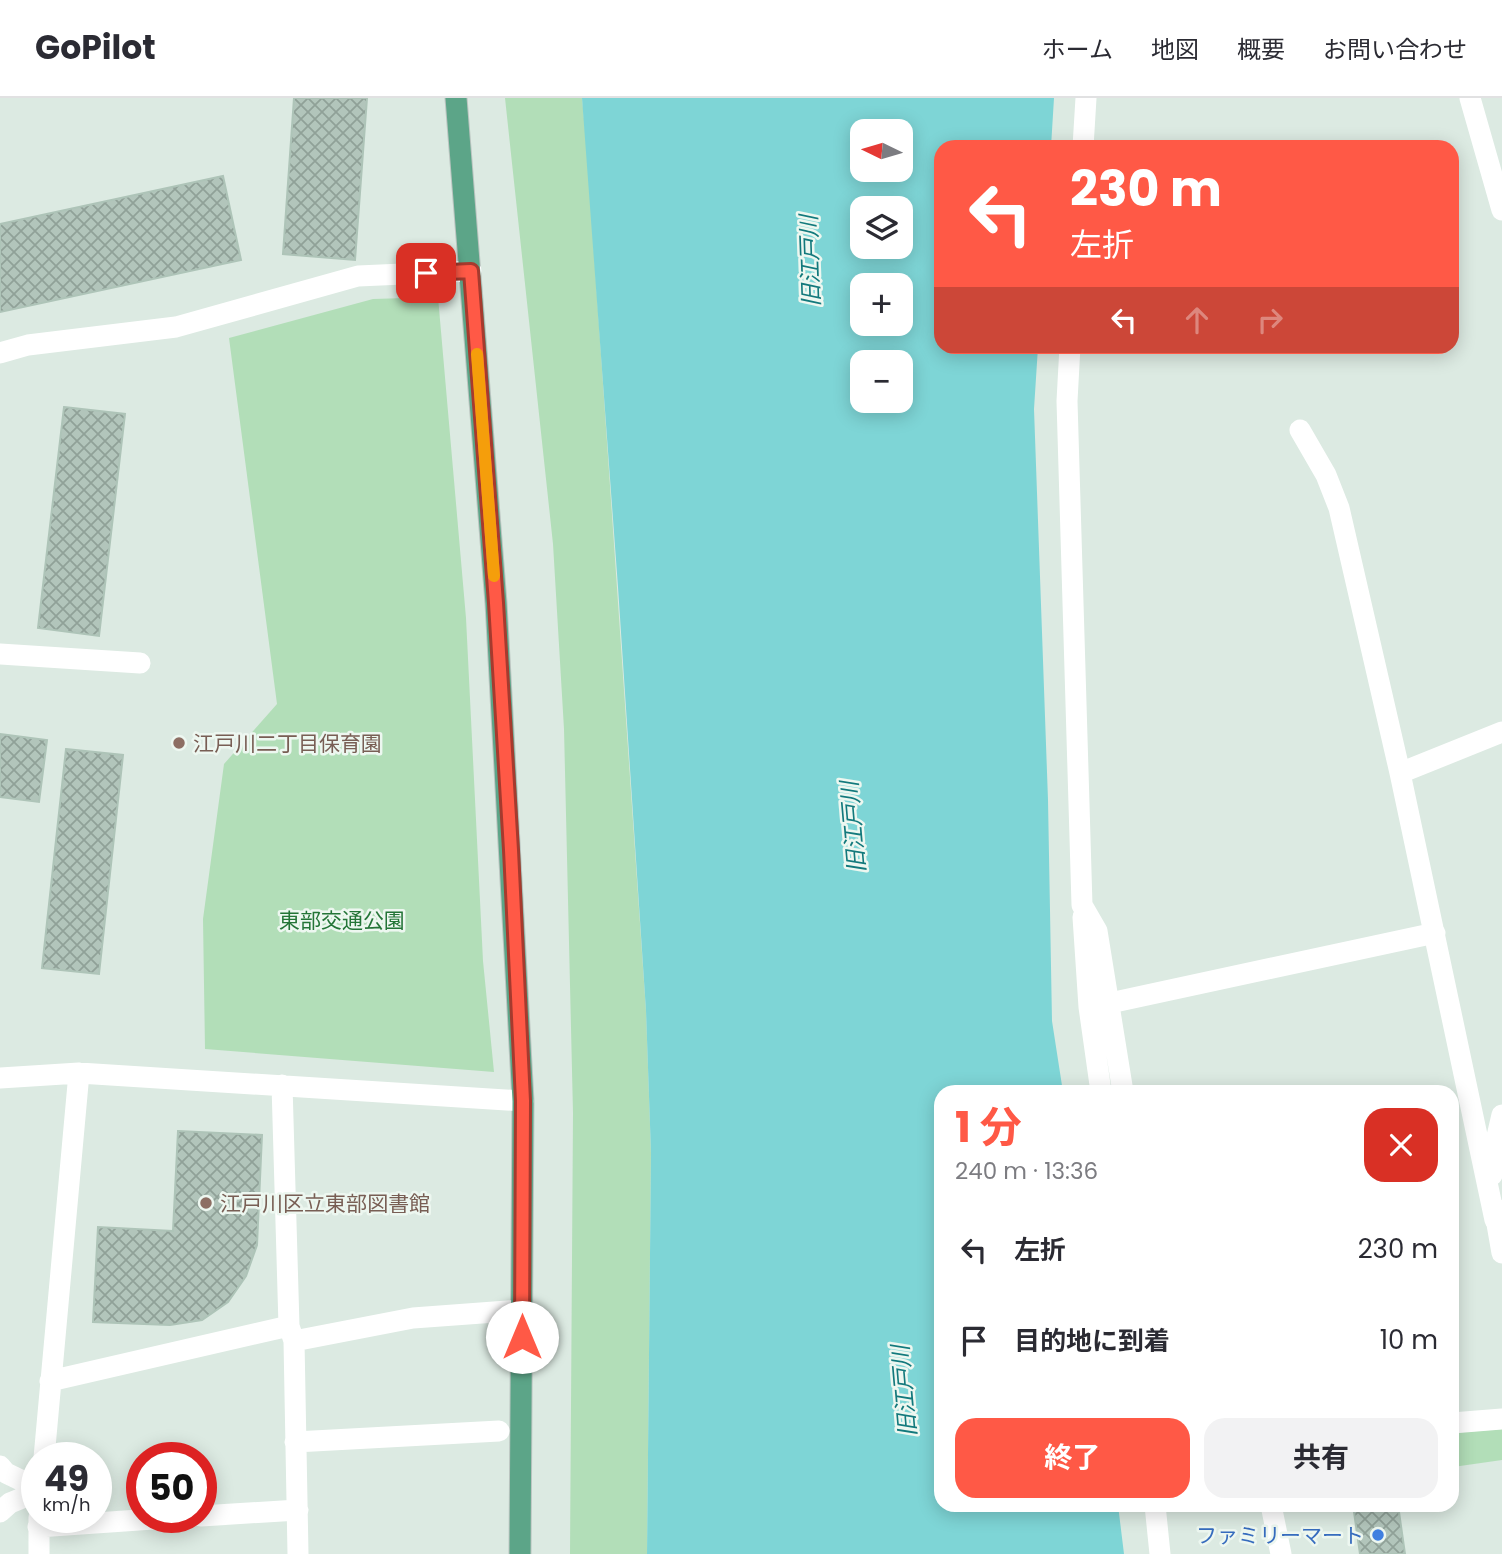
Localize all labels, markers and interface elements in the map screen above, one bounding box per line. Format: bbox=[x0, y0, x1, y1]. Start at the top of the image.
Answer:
text: GoPilot bbox=[35, 24, 156, 71]
text: ホーム bbox=[1042, 33, 1113, 66]
text: 地図 bbox=[1151, 33, 1199, 66]
text: 概要 bbox=[1237, 33, 1285, 66]
text: お問い合わせ bbox=[1323, 33, 1467, 66]
north arrow bbox=[850, 119, 914, 182]
map controls bbox=[850, 119, 913, 413]
text: 230 m bbox=[1070, 155, 1222, 223]
icon: left bbox=[955, 168, 1046, 259]
button: layers bbox=[850, 196, 913, 259]
water label: 旧江戸川 bbox=[792, 211, 828, 308]
text: 左折 bbox=[1070, 222, 1134, 267]
pin bbox=[396, 243, 456, 303]
icon: arrive bbox=[407, 254, 445, 292]
button: + bbox=[850, 273, 913, 336]
icon: left bbox=[1105, 301, 1143, 339]
icon: ahead bbox=[1178, 301, 1216, 339]
icon: right bbox=[1251, 301, 1289, 339]
button: − bbox=[850, 350, 913, 413]
place label: 江戸川二丁目保育園 bbox=[193, 729, 382, 758]
marker: 江戸川二丁目保育園 bbox=[171, 735, 187, 751]
water label: 旧江戸川 bbox=[833, 777, 873, 874]
park label: 東部交通公園 bbox=[279, 906, 405, 935]
text: 1 分 bbox=[955, 1098, 1022, 1157]
button: close bbox=[1364, 1108, 1438, 1182]
text: 240 m · 13:36 bbox=[955, 1155, 1098, 1187]
place label: 江戸川区立東部図書館 bbox=[220, 1189, 430, 1218]
marker: 江戸川区立東部図書館 bbox=[198, 1195, 214, 1211]
icon: left bbox=[955, 1231, 993, 1269]
text: 230 m bbox=[1358, 1231, 1438, 1267]
text: 左折 bbox=[1014, 1232, 1066, 1268]
position arrow bbox=[485, 1300, 559, 1374]
icon: arrive bbox=[955, 1322, 993, 1360]
text: 10 m bbox=[1380, 1322, 1438, 1358]
text: 目的地に到着 bbox=[1014, 1323, 1170, 1359]
water label: 旧江戸川 bbox=[884, 1341, 924, 1438]
button: 終了 bbox=[955, 1418, 1190, 1498]
button: 共有 bbox=[1204, 1418, 1438, 1498]
speed limit sign: 50 bbox=[126, 1442, 217, 1533]
text: 49 bbox=[44, 1454, 89, 1503]
text: km/h bbox=[43, 1492, 90, 1517]
place label: ファミリーマート bbox=[1196, 1521, 1364, 1550]
marker: ファミリーマート bbox=[1370, 1527, 1386, 1543]

